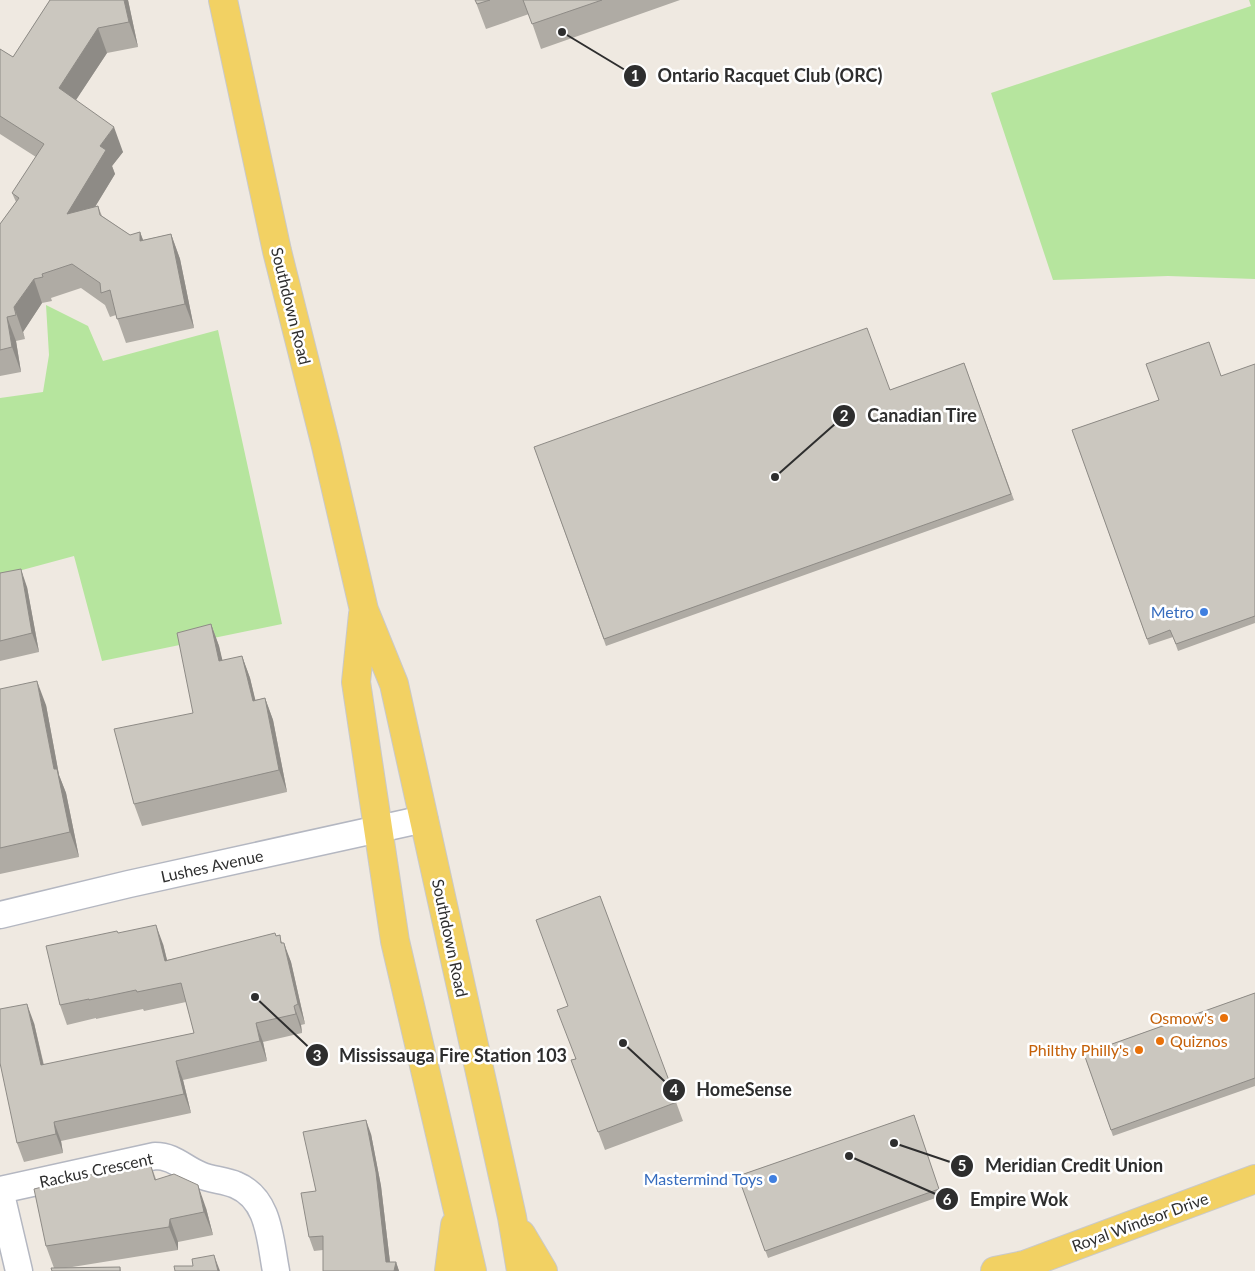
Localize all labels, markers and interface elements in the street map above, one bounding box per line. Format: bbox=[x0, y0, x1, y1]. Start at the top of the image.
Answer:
callout: Ontario Racquet Club (ORC) bbox=[623, 59, 893, 92]
text: Ontario Racquet Club (ORC) bbox=[658, 64, 882, 86]
text: 1 bbox=[631, 66, 639, 84]
street label: Southdown Road bbox=[268, 245, 315, 367]
callout: Canadian Tire bbox=[832, 399, 987, 432]
text: Canadian Tire bbox=[867, 404, 977, 426]
text: 2 bbox=[840, 406, 849, 424]
place label: Metro bbox=[1151, 602, 1194, 621]
marker: Metro bbox=[1198, 606, 1210, 618]
street label: Lushes Avenue bbox=[159, 845, 265, 886]
street label: Southdown Road bbox=[429, 877, 472, 999]
place label: Osmow's bbox=[1150, 1008, 1214, 1027]
marker: Osmow's bbox=[1218, 1012, 1230, 1024]
place label: Quiznos bbox=[1170, 1031, 1228, 1050]
marker: Quiznos bbox=[1154, 1035, 1166, 1047]
callout: Mississauga Fire Station 103 bbox=[304, 1039, 577, 1072]
place label: Philthy Philly's bbox=[1028, 1040, 1129, 1059]
text: Mississauga Fire Station 103 bbox=[339, 1044, 567, 1066]
marker: Philthy Philly's bbox=[1133, 1044, 1145, 1056]
text: 3 bbox=[313, 1046, 321, 1064]
callout: HomeSense bbox=[662, 1073, 802, 1106]
text: HomeSense bbox=[696, 1078, 792, 1100]
text: 4 bbox=[670, 1080, 679, 1098]
street label: Rackus Crescent bbox=[37, 1148, 155, 1191]
callout: Meridian Credit Union bbox=[950, 1149, 1173, 1182]
text: Meridian Credit Union bbox=[985, 1154, 1163, 1176]
text: 5 bbox=[958, 1156, 966, 1174]
place label: Mastermind Toys bbox=[644, 1169, 763, 1188]
marker: Mastermind Toys bbox=[767, 1173, 779, 1185]
callout: Empire Wok bbox=[935, 1183, 1078, 1216]
text: Empire Wok bbox=[970, 1188, 1068, 1210]
street label: Royal Windsor Drive bbox=[1069, 1188, 1211, 1255]
text: 6 bbox=[943, 1190, 952, 1208]

